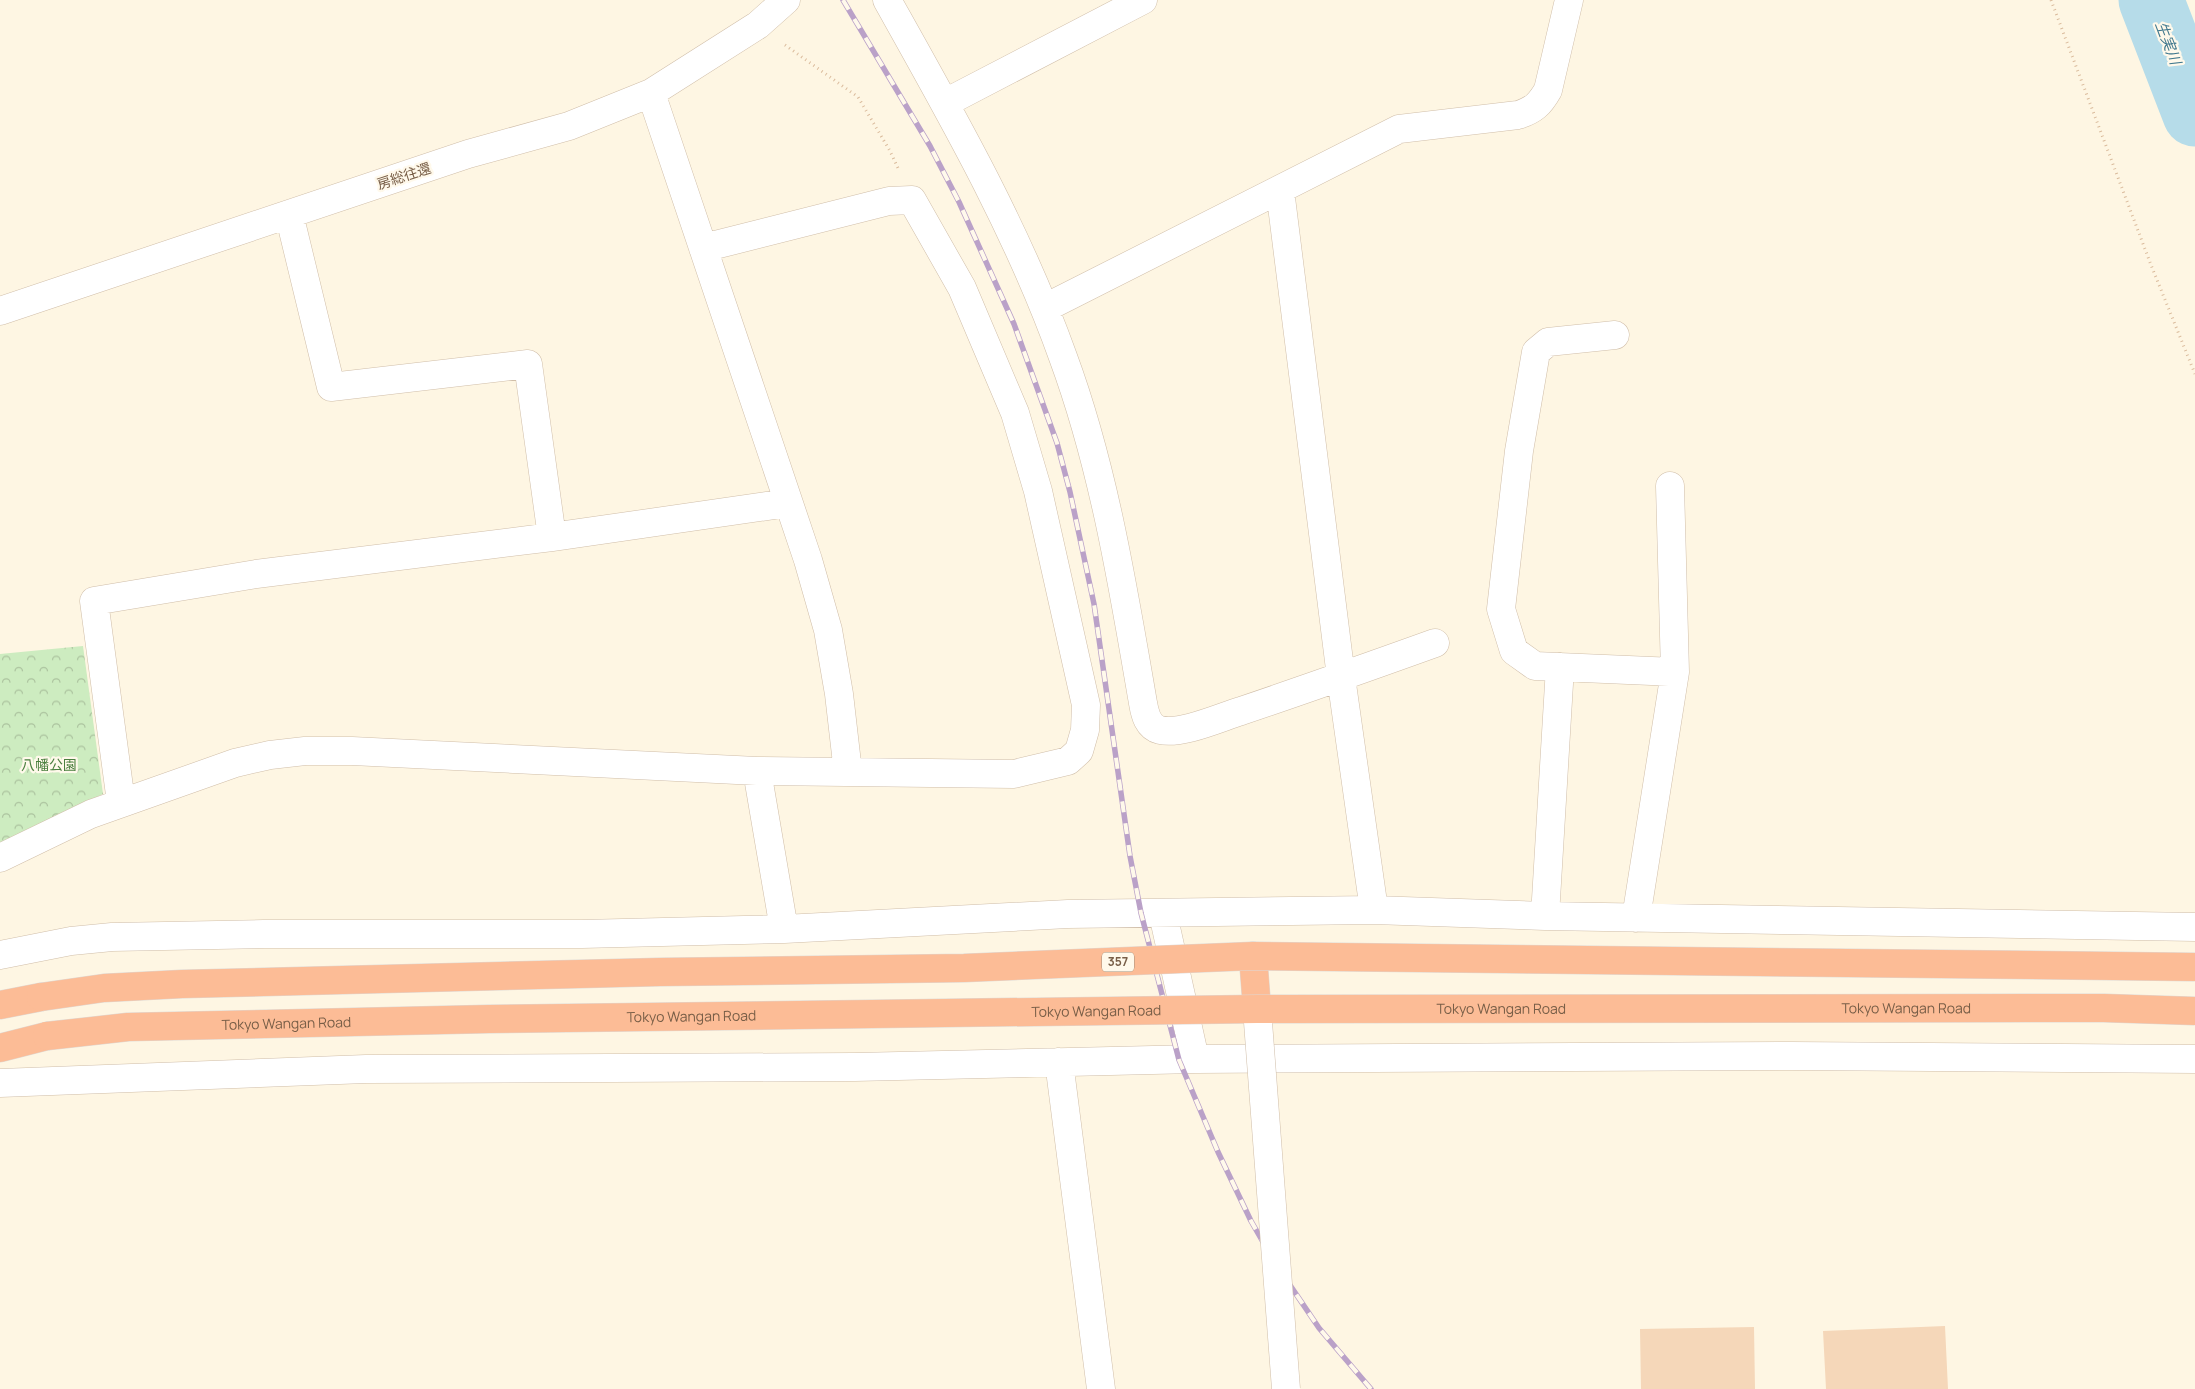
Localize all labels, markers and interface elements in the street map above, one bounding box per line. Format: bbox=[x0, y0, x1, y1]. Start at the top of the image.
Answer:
water label: 生実川 bbox=[2151, 18, 2187, 69]
street label: 房総往還 bbox=[374, 158, 433, 193]
park label: 八幡公園 bbox=[21, 755, 77, 774]
road number: 357 bbox=[1102, 952, 1134, 972]
street label: Tokyo Wangan Road bbox=[1842, 998, 1971, 1017]
street label: Tokyo Wangan Road bbox=[1437, 999, 1566, 1018]
street label: Tokyo Wangan Road bbox=[1031, 1000, 1161, 1021]
street label: Tokyo Wangan Road bbox=[626, 1006, 756, 1026]
street label: Tokyo Wangan Road bbox=[221, 1012, 351, 1034]

